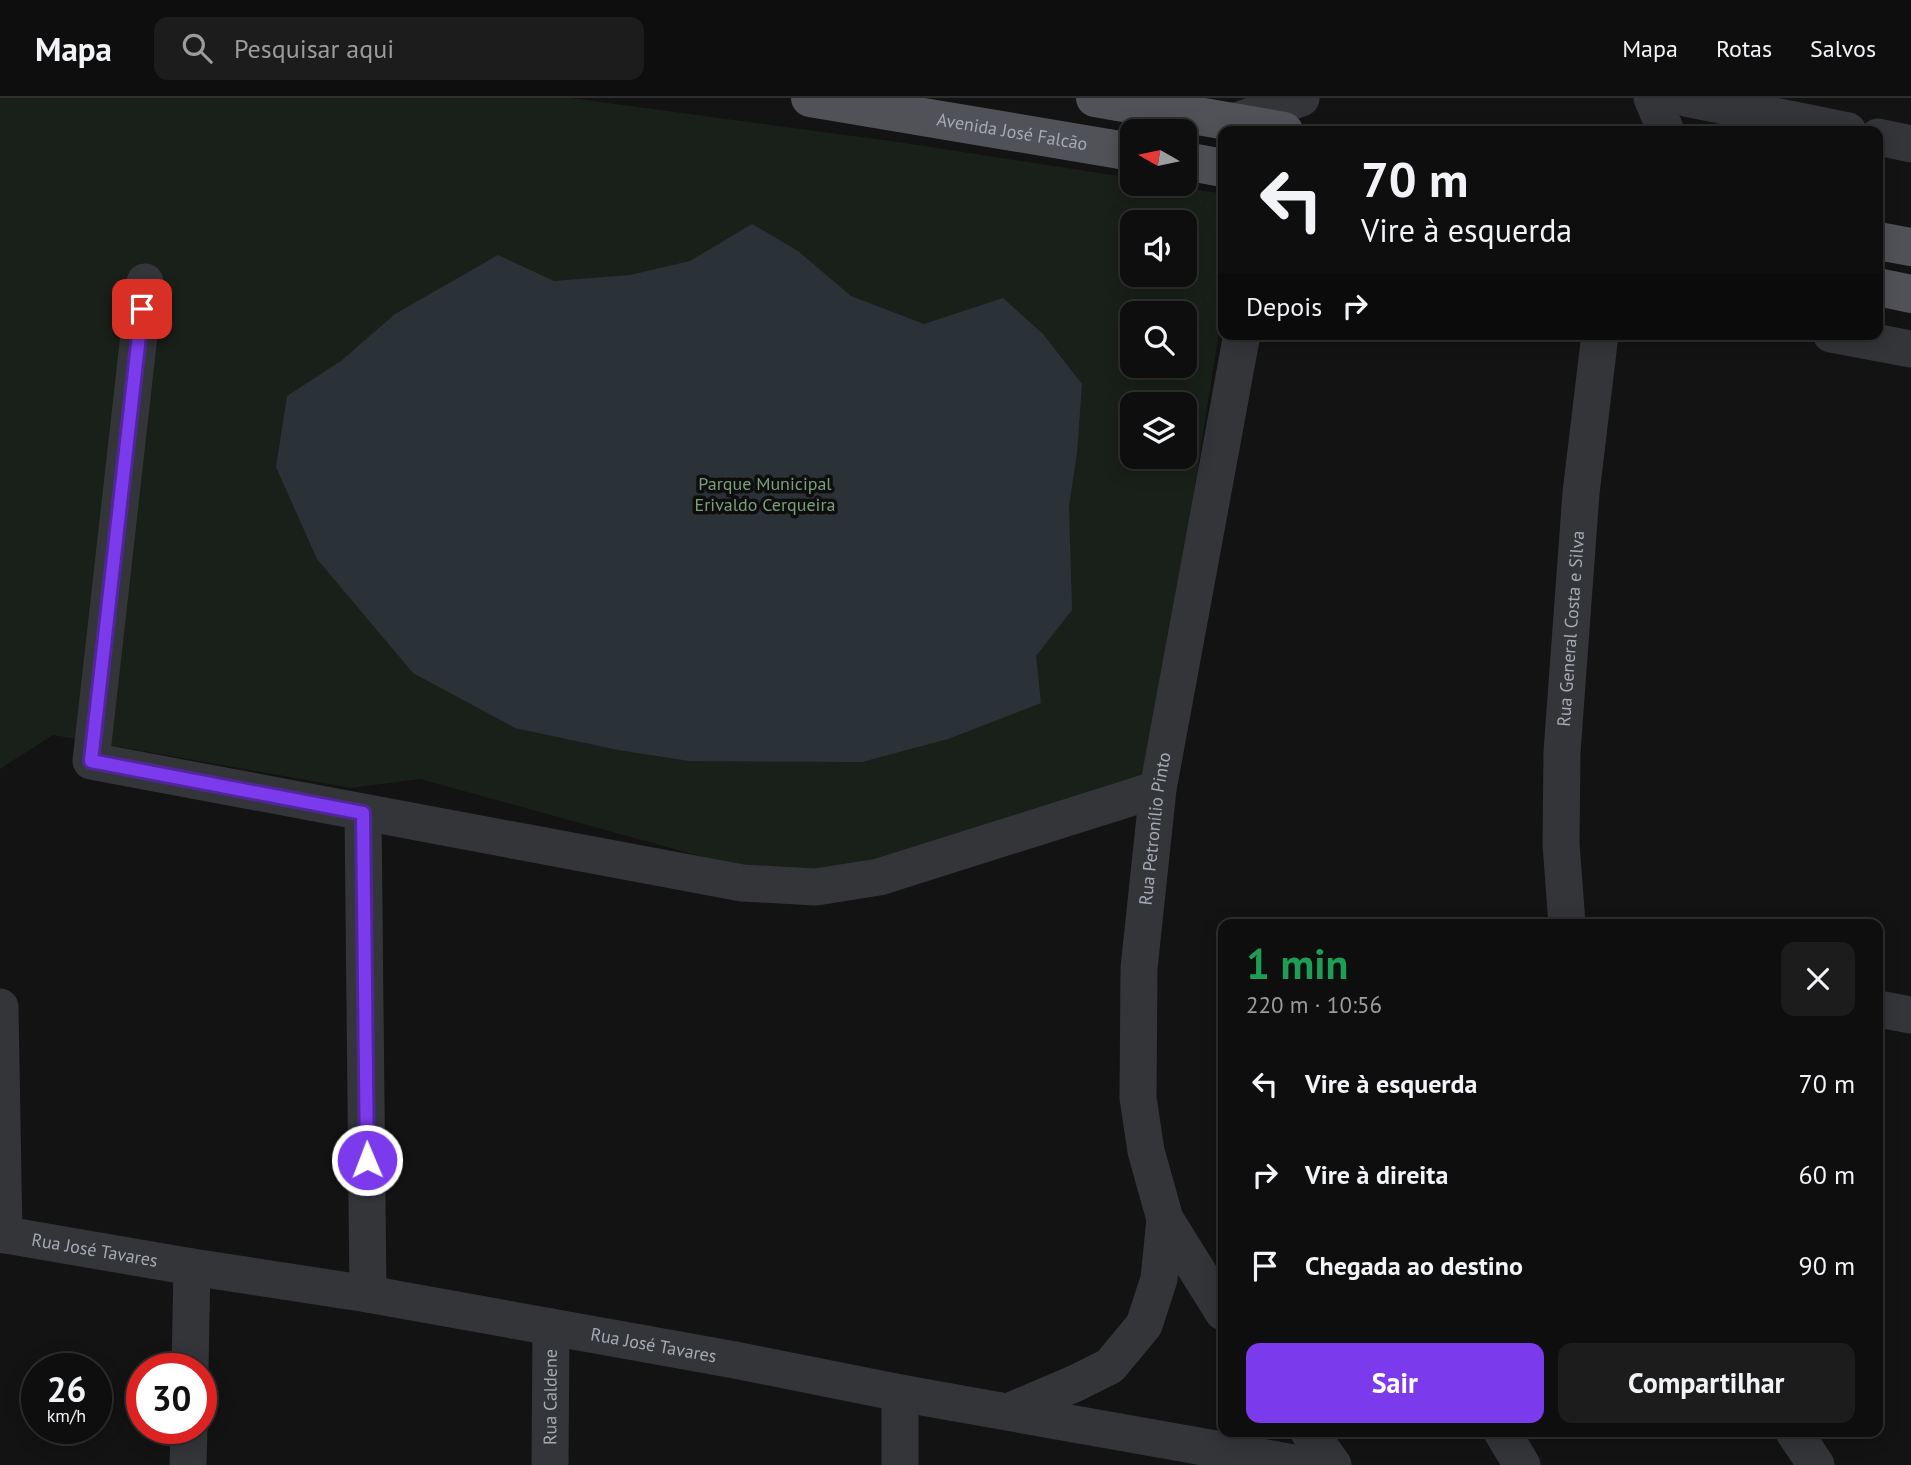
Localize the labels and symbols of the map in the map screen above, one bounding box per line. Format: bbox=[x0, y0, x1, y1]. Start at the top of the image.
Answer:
street label: Avenida José Falcão bbox=[935, 107, 1089, 155]
north arrow bbox=[1120, 119, 1197, 196]
pin bbox=[112, 279, 172, 339]
park label: Parque Municipal Erivaldo Cerqueira bbox=[695, 472, 835, 516]
street label: Rua General Costa e Silva bbox=[1552, 530, 1589, 727]
street label: Rua Petronílio Pinto bbox=[1134, 750, 1176, 906]
position arrow bbox=[330, 1123, 404, 1197]
street label: Rua José Tavares bbox=[30, 1228, 159, 1272]
street label: Rua José Tavares bbox=[589, 1322, 718, 1367]
street label: Rua Caldene bbox=[538, 1349, 562, 1445]
speed limit sign: 30 bbox=[126, 1353, 217, 1444]

